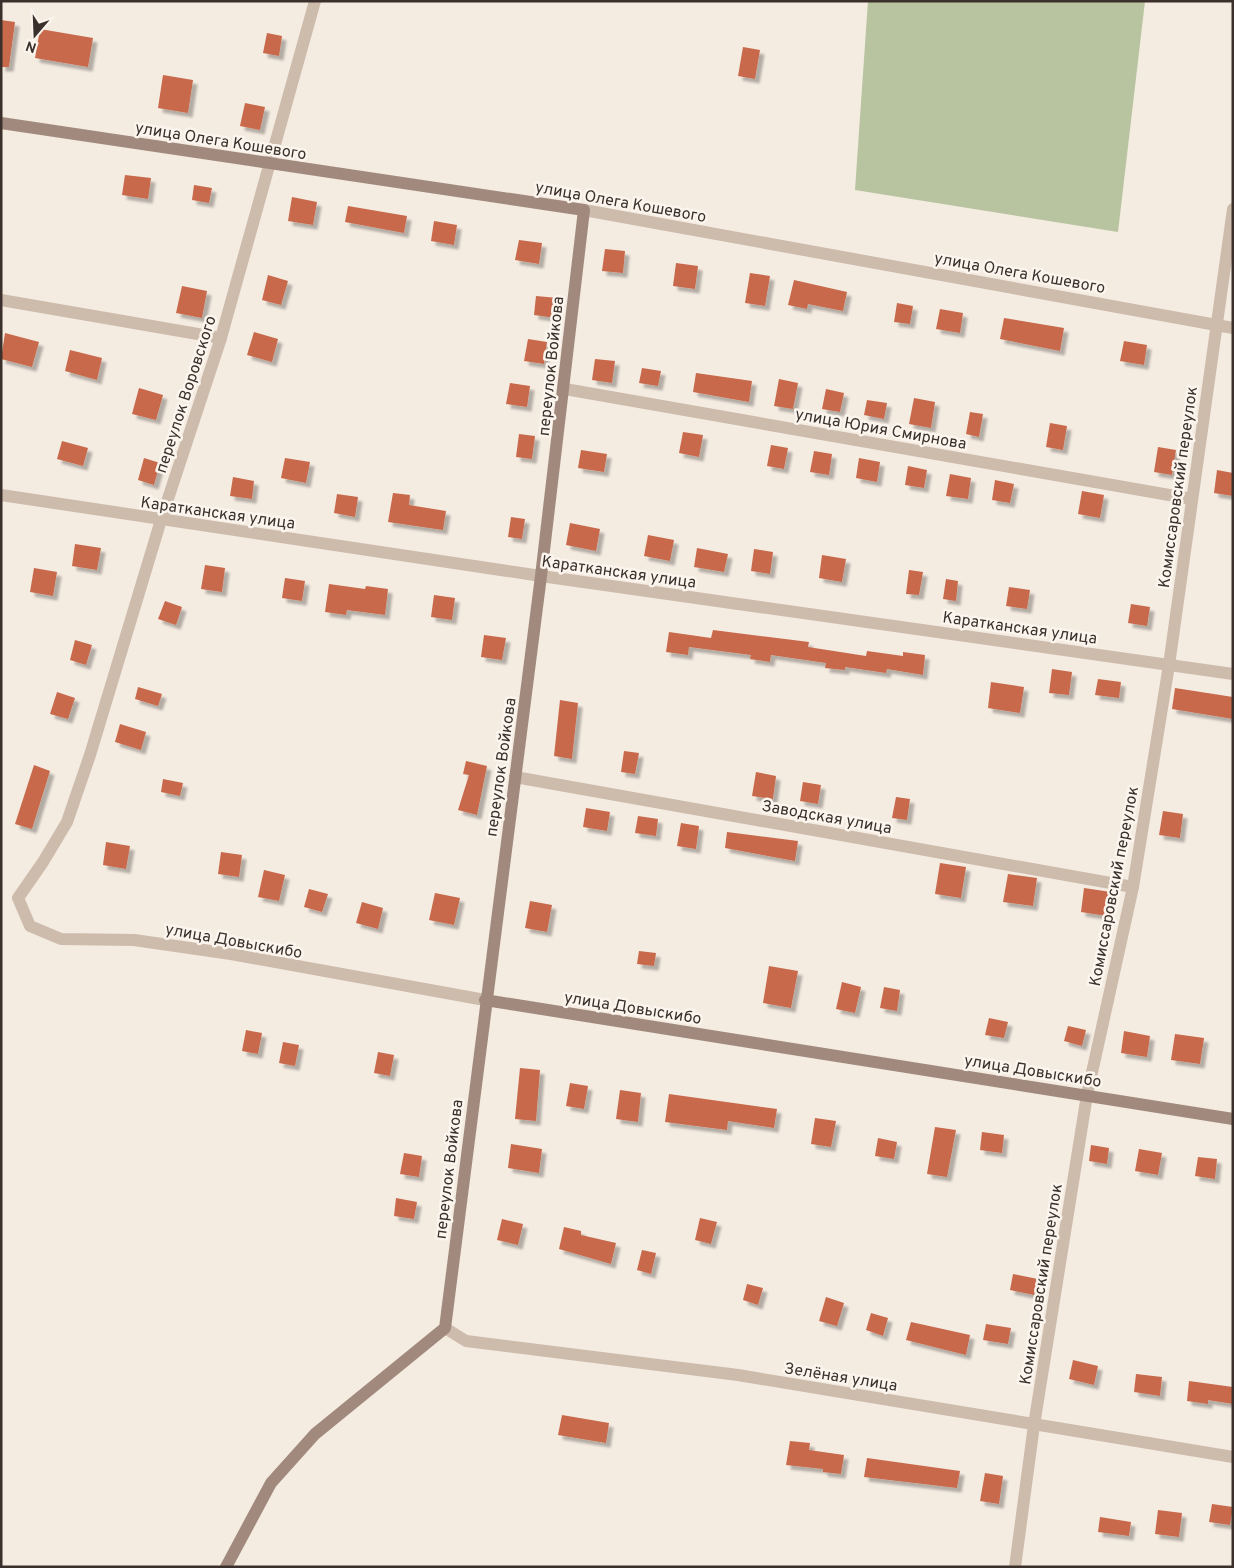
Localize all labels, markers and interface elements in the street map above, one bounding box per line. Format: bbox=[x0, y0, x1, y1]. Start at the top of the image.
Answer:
north arrow bbox=[10, 10, 60, 60]
text: N bbox=[24, 36, 39, 56]
street label: улица Олега Кошевого bbox=[134, 119, 308, 165]
street label: улица Олега Кошевого bbox=[534, 178, 708, 228]
street label: улица Олега Кошевого bbox=[933, 249, 1107, 299]
street label: переулок Войкова bbox=[535, 295, 569, 437]
street label: переулок Воровского bbox=[152, 313, 222, 476]
street label: Комиссаровский переулок bbox=[1155, 385, 1203, 589]
street label: улица Юрия Смирнова bbox=[793, 405, 968, 455]
street label: Каратканская улица bbox=[139, 493, 296, 535]
street label: Каратканская улица bbox=[540, 552, 697, 594]
street label: Каратканская улица bbox=[941, 608, 1098, 650]
street label: переулок Войкова bbox=[482, 696, 522, 838]
street label: Комиссаровский переулок bbox=[1086, 785, 1144, 988]
street label: Заводская улица bbox=[760, 797, 893, 839]
street label: улица Довыскибо bbox=[163, 920, 304, 964]
street label: улица Довыскибо bbox=[563, 988, 703, 1030]
street label: улица Довыскибо bbox=[963, 1051, 1103, 1093]
street label: переулок Войкова bbox=[432, 1098, 468, 1240]
street label: Комиссаровский переулок bbox=[1016, 1182, 1068, 1386]
street label: Зелёная улица bbox=[783, 1359, 899, 1397]

